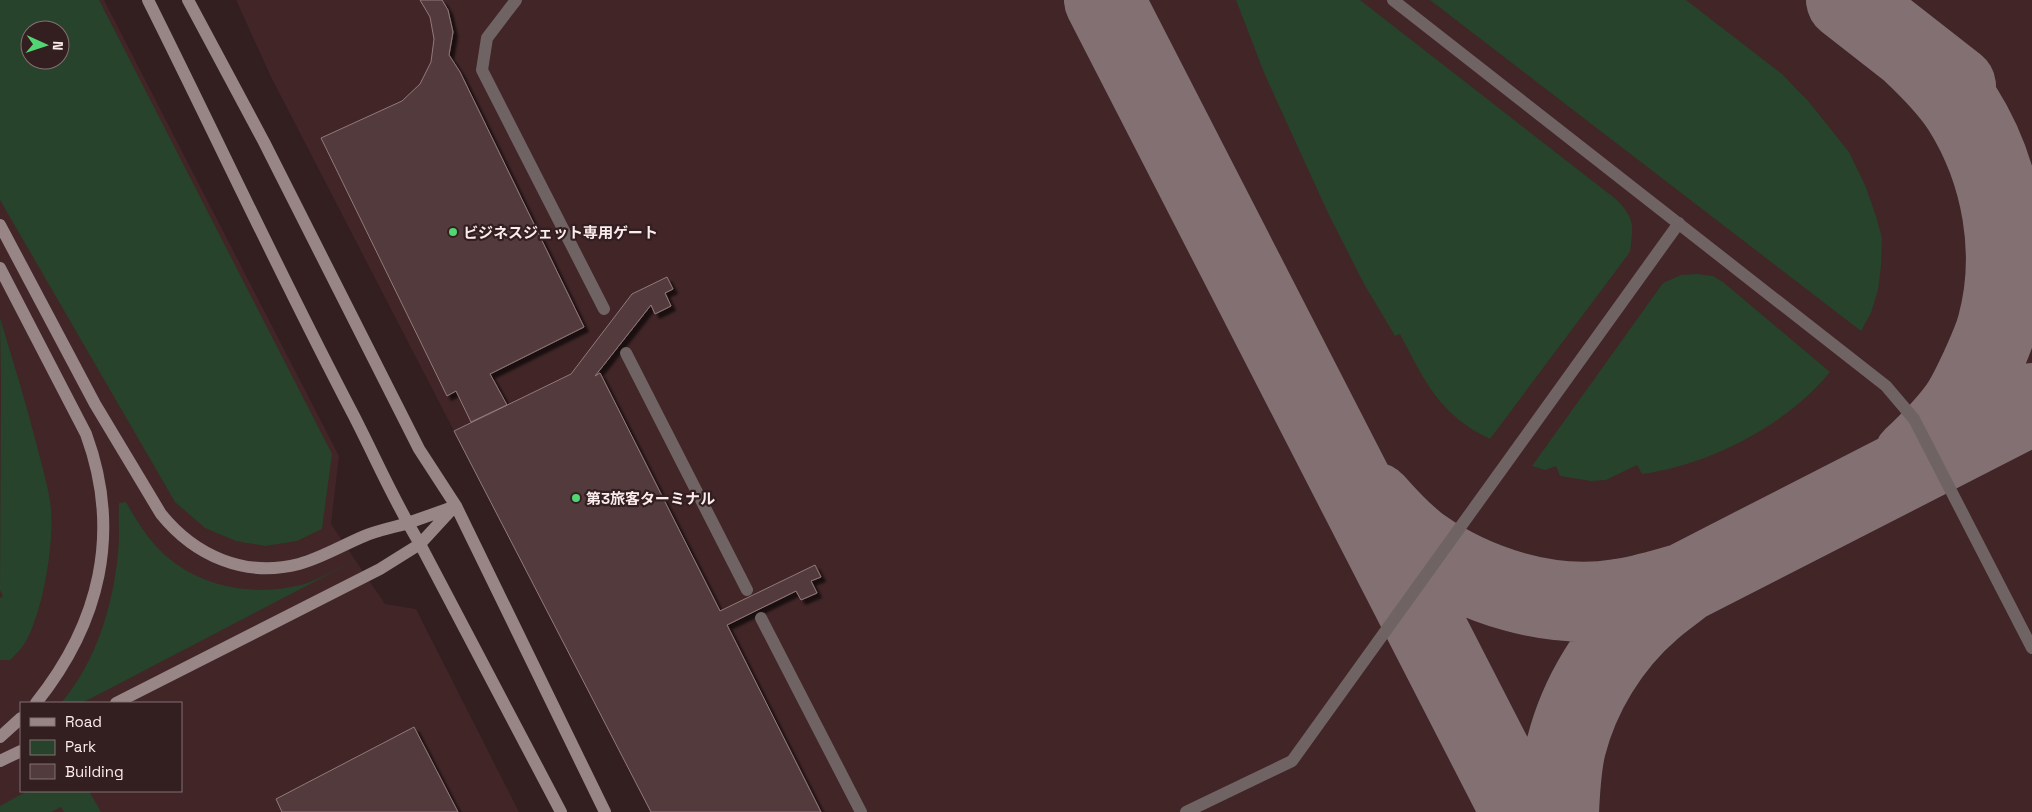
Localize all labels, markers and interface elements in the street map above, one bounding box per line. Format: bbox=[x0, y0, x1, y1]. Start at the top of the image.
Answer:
north arrow bbox=[20, 20, 70, 70]
text: N bbox=[49, 41, 67, 51]
place label: ビジネスジェット専用ゲート bbox=[463, 223, 658, 242]
marker: ビジネスジェット専用ゲート bbox=[447, 226, 459, 238]
place label: 第3旅客ターミナル bbox=[586, 489, 715, 508]
marker: 第3旅客ターミナル bbox=[570, 492, 582, 504]
legend bbox=[20, 702, 182, 792]
text: Road bbox=[65, 712, 102, 731]
text: Park bbox=[65, 737, 96, 756]
text: Building bbox=[65, 762, 124, 781]

